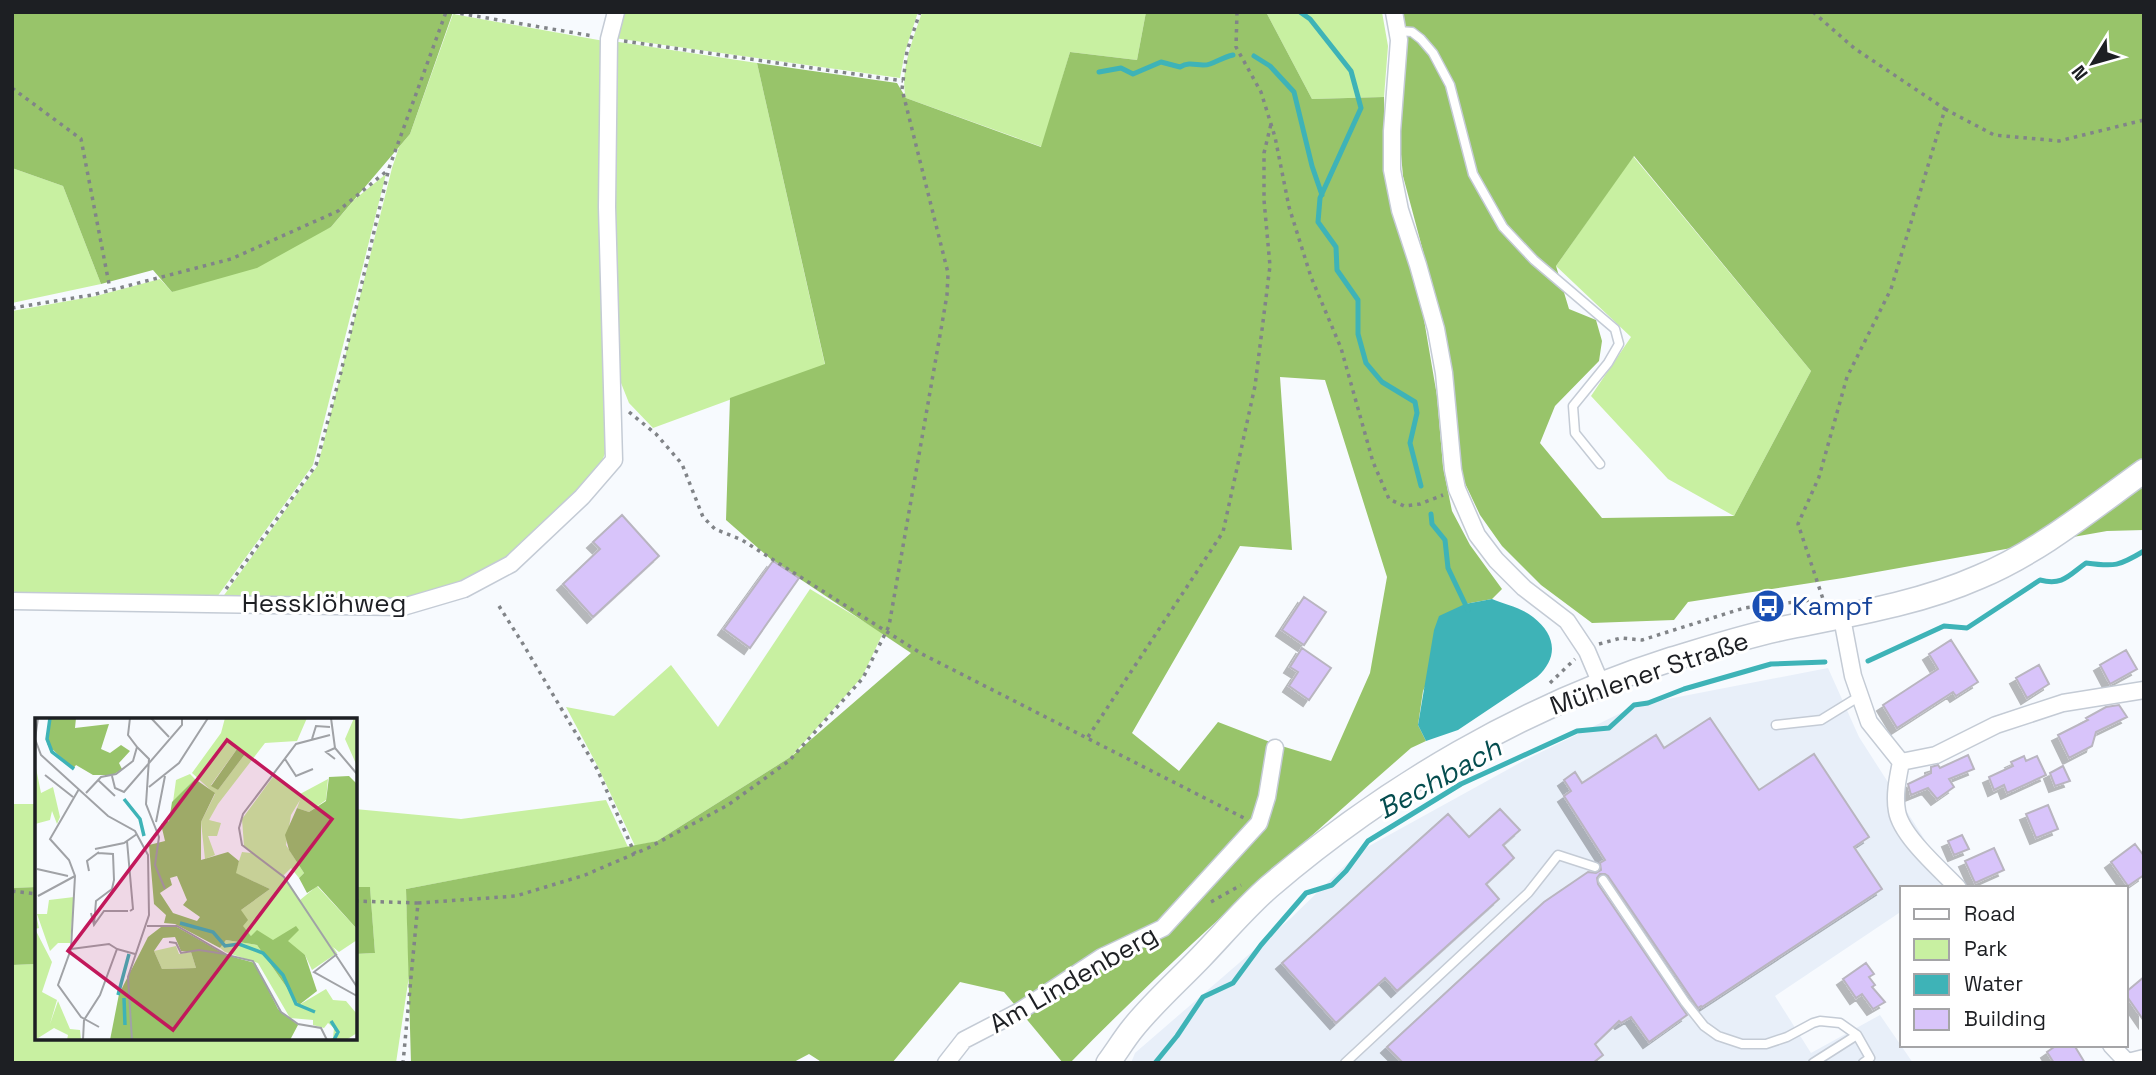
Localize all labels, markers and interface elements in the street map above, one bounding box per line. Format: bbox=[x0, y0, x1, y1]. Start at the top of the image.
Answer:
north arrow bbox=[2058, 28, 2128, 98]
text: N bbox=[2066, 60, 2094, 86]
street label: Hessklöhweg bbox=[242, 586, 406, 620]
bus stop icon: Kampf bbox=[1749, 587, 1787, 625]
place label: Kampf bbox=[1792, 589, 1873, 623]
street label: Mühlener Straße bbox=[1545, 623, 1753, 723]
inset map bbox=[35, 718, 357, 1040]
water label: Bechbach bbox=[1371, 729, 1508, 827]
legend bbox=[1900, 886, 2128, 1047]
text: Road bbox=[1964, 900, 2016, 927]
street label: Am Lindenberg bbox=[983, 917, 1163, 1041]
text: Park bbox=[1964, 935, 2008, 962]
text: Water bbox=[1964, 970, 2023, 997]
text: Building bbox=[1964, 1005, 2046, 1032]

